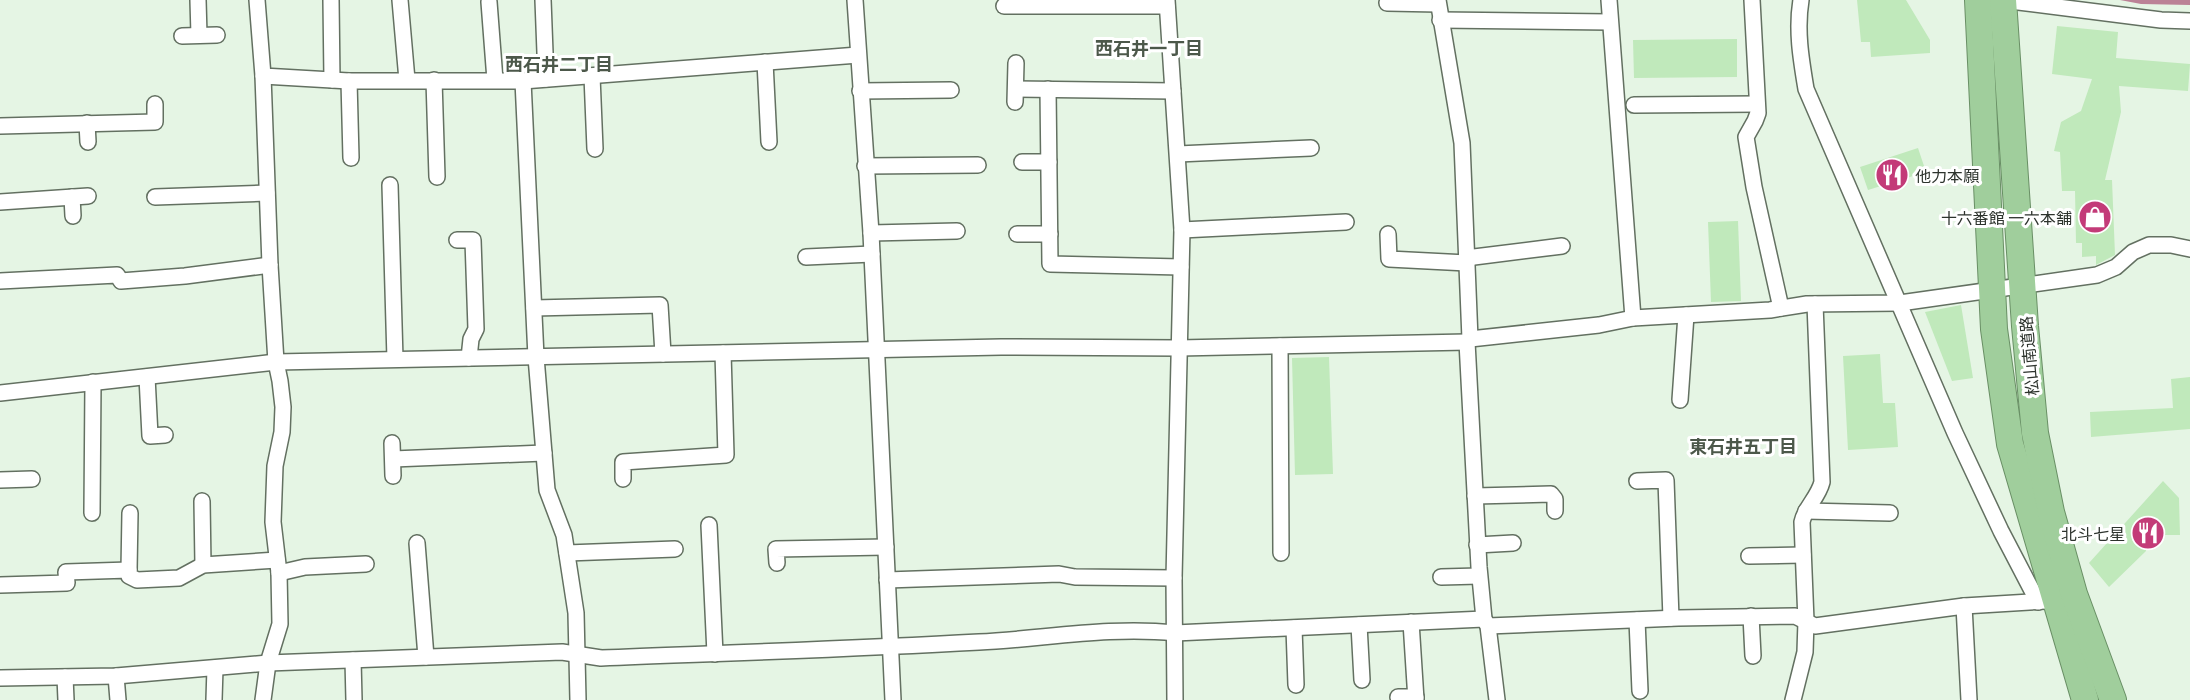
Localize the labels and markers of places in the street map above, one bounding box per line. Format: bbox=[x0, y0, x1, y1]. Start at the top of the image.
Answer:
restaurant icon: 他力本願 bbox=[1874, 157, 1910, 193]
place label: 他力本願 bbox=[1915, 163, 1980, 187]
shop icon: 十六番館 一六本舗 bbox=[2077, 199, 2113, 235]
place label: 十六番館 一六本舗 bbox=[1941, 205, 2072, 229]
restaurant icon: 北斗七星 bbox=[2130, 515, 2166, 551]
place label: 北斗七星 bbox=[2061, 521, 2125, 545]

